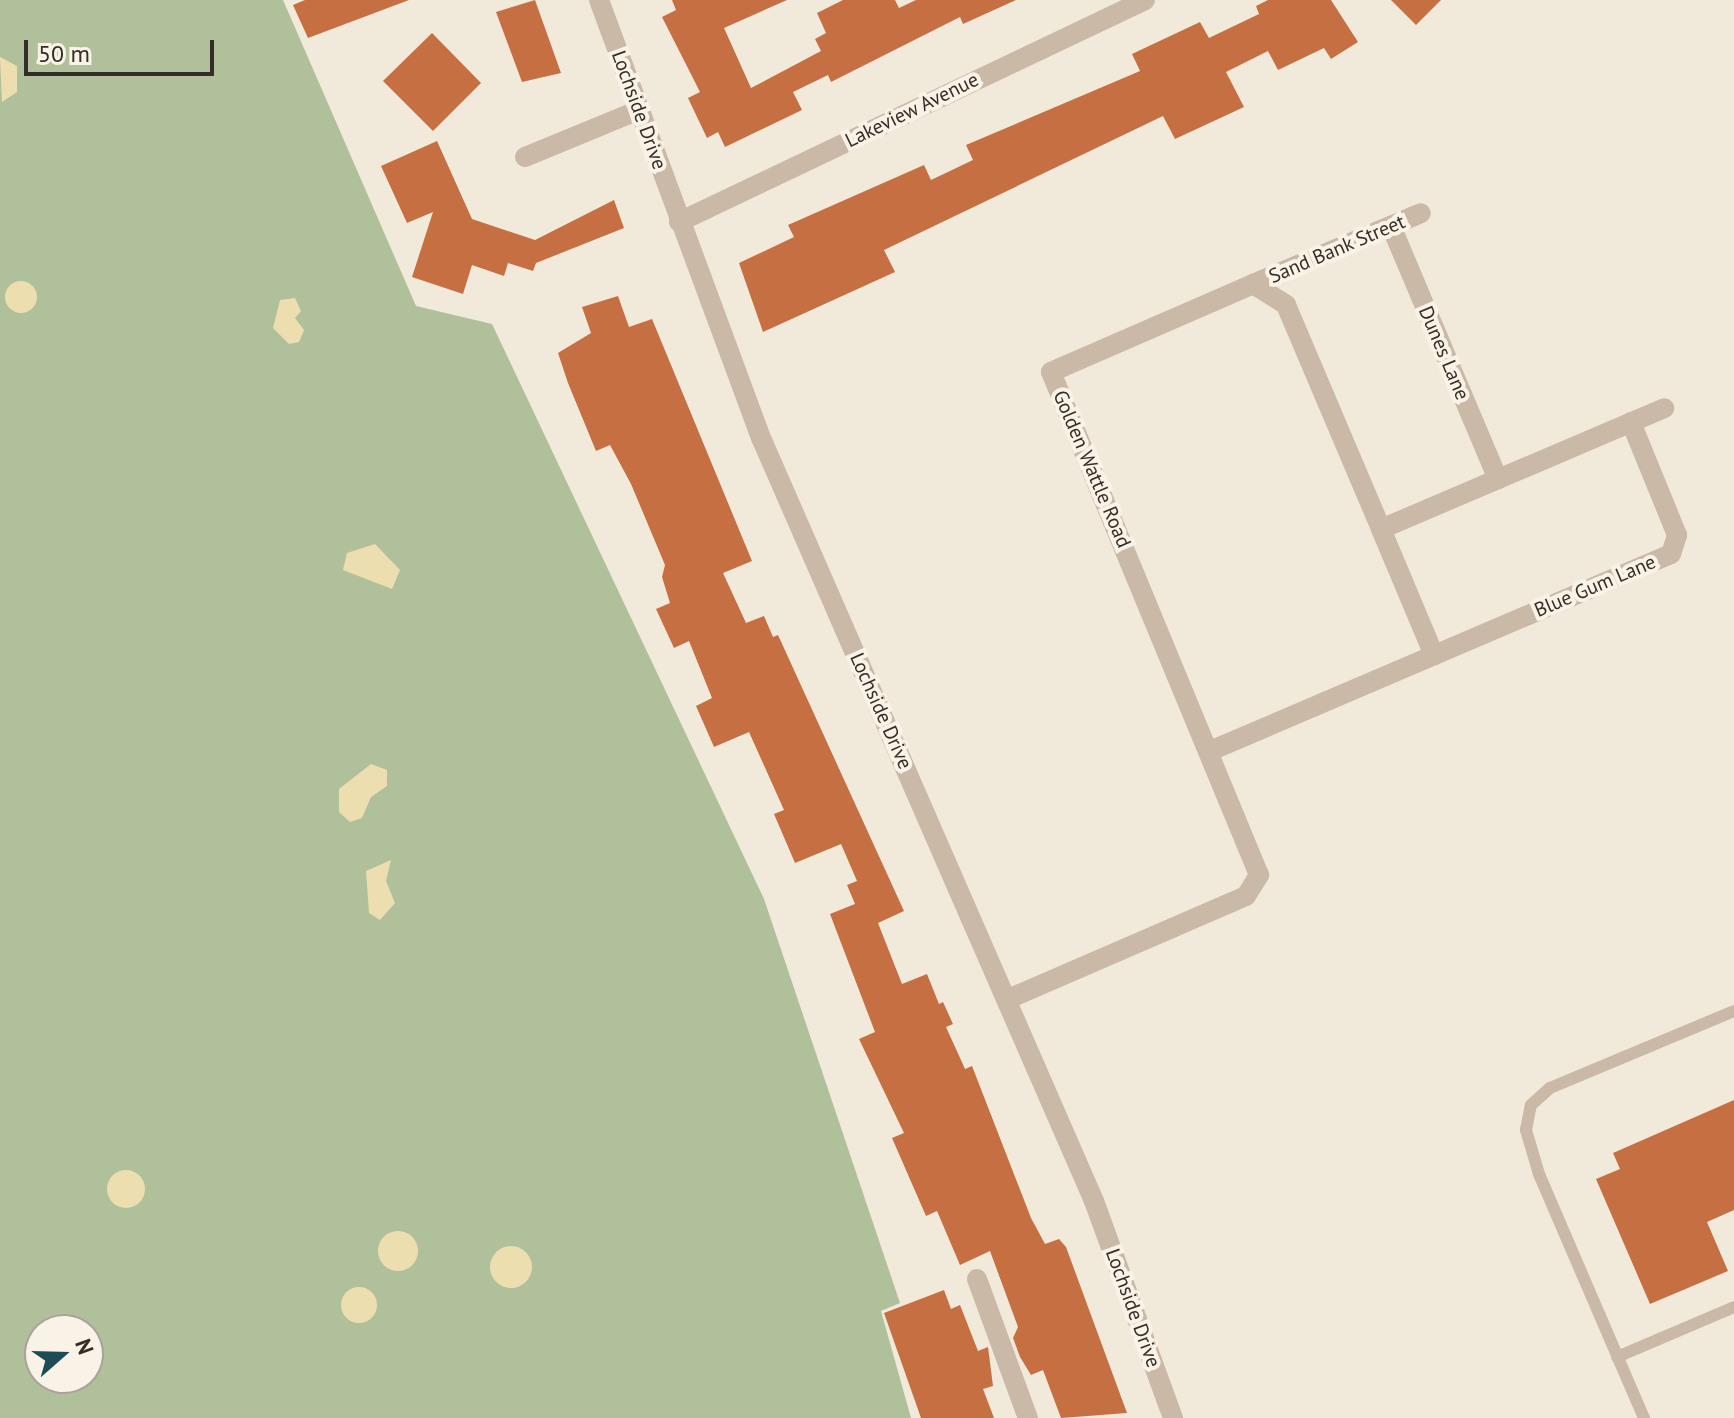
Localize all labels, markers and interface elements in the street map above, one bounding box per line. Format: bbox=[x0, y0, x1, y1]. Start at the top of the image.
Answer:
scale bar bbox=[28, 24, 218, 74]
text: 50 m bbox=[38, 38, 90, 69]
street label: Lochside Drive bbox=[606, 47, 672, 173]
street label: Lakeview Avenue bbox=[841, 67, 983, 153]
street label: Sand Bank Street bbox=[1265, 209, 1409, 289]
street label: Dunes Lane bbox=[1413, 302, 1475, 404]
street label: Golden Wattle Road bbox=[1048, 387, 1136, 551]
street label: Blue Gum Lane bbox=[1531, 550, 1659, 622]
street label: Lochside Drive bbox=[845, 649, 917, 773]
street label: Lochside Drive bbox=[1100, 1245, 1166, 1371]
north arrow bbox=[24, 1314, 104, 1394]
text: N bbox=[69, 1335, 100, 1358]

